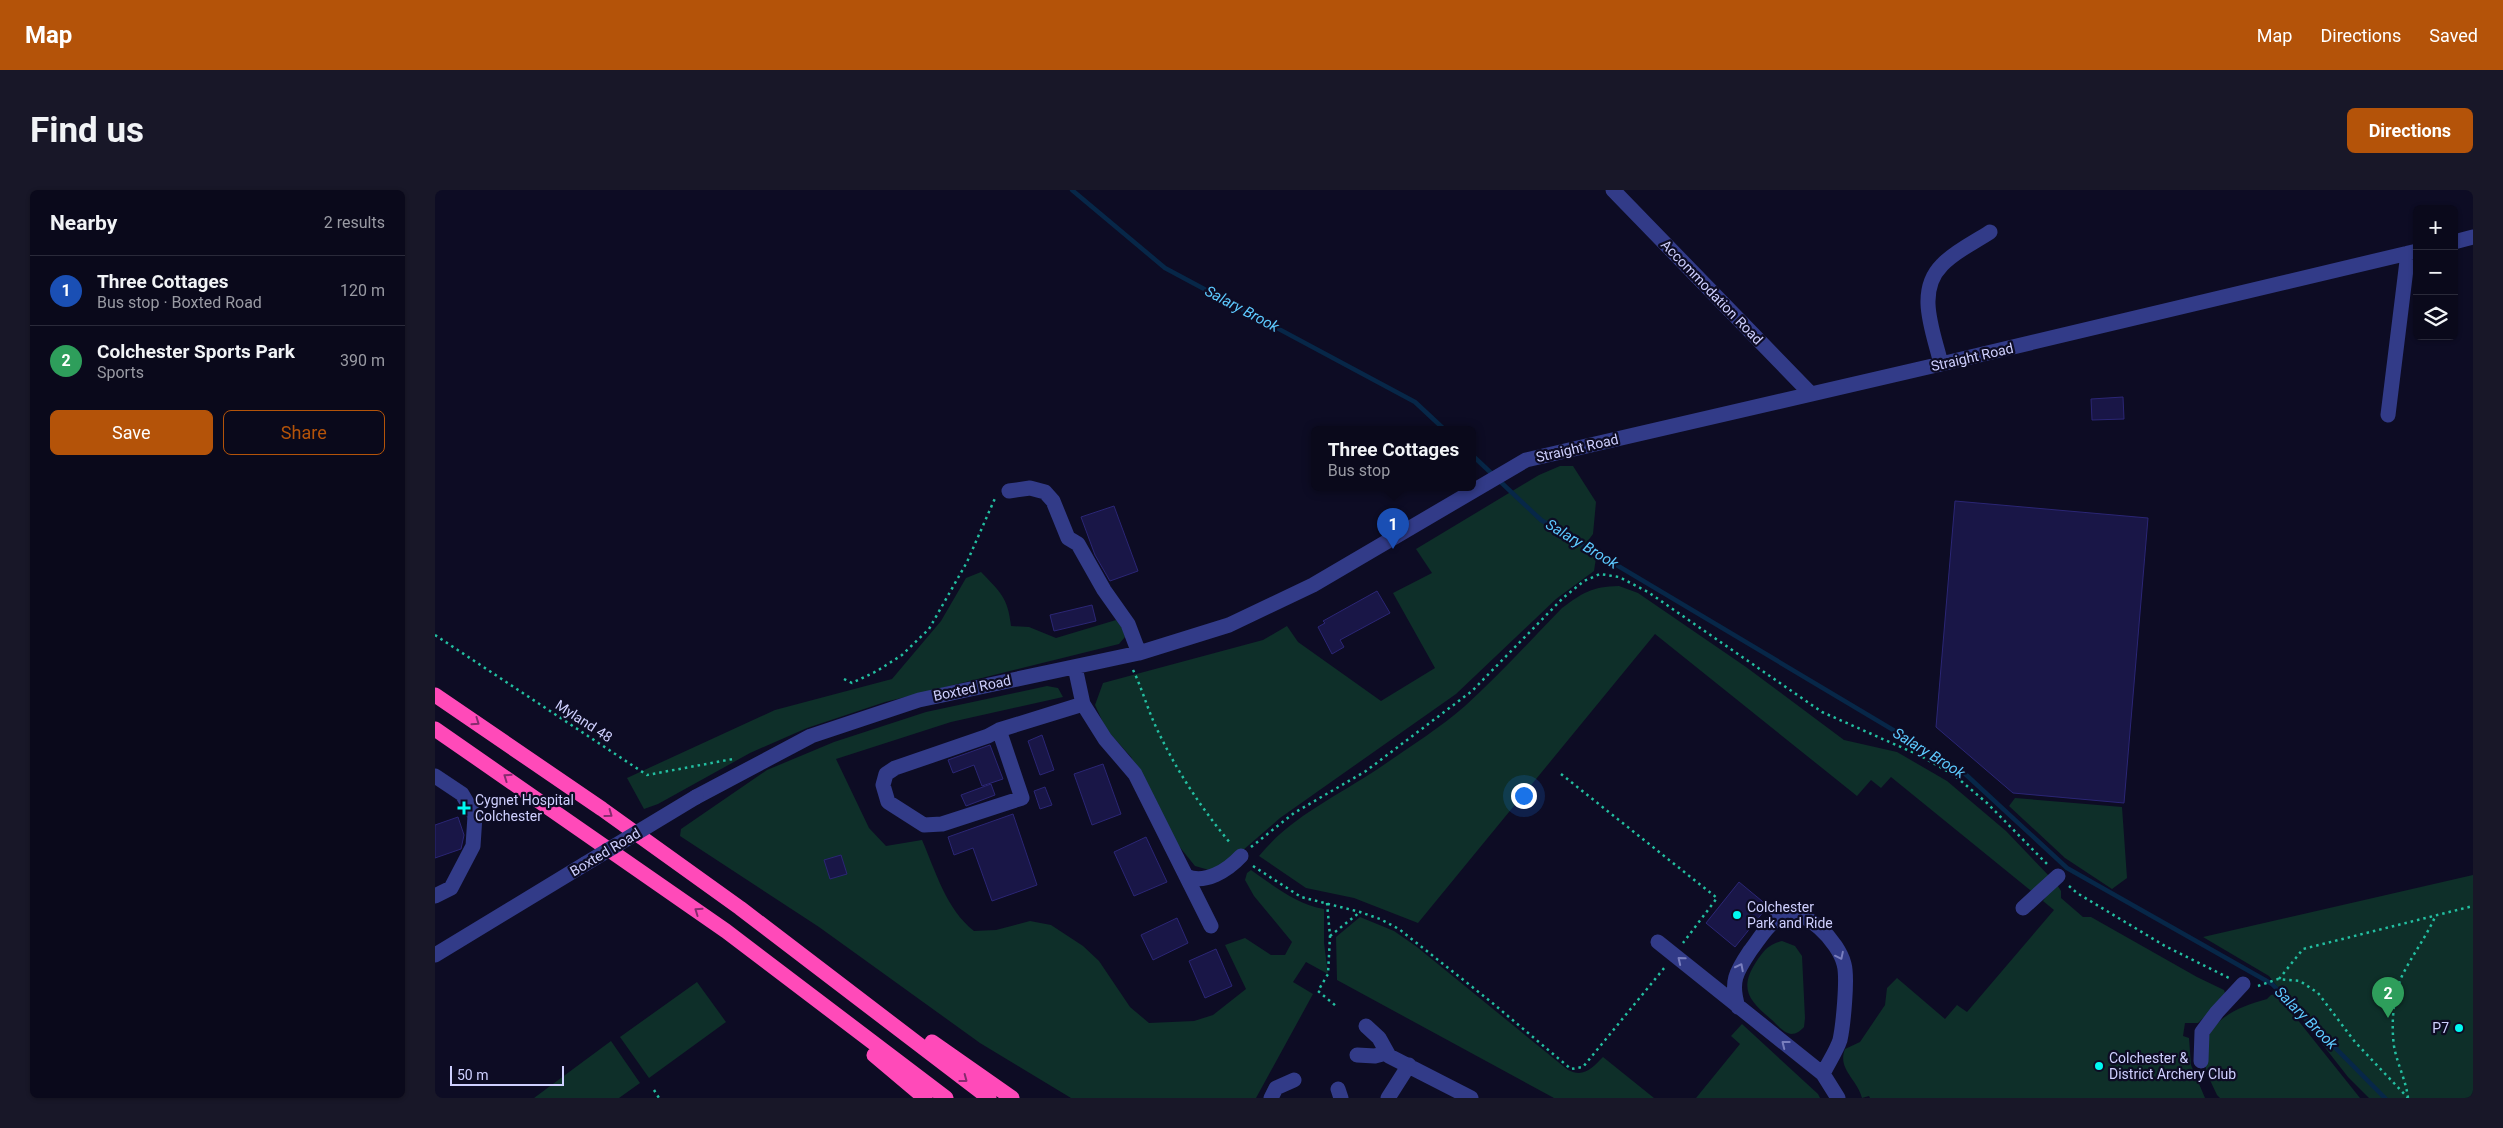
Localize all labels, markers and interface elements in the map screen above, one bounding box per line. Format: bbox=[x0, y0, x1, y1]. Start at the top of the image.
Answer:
text: Map bbox=[25, 21, 72, 49]
text: Map bbox=[2257, 25, 2292, 46]
text: Directions bbox=[2320, 25, 2401, 46]
text: Saved bbox=[2429, 25, 2478, 46]
button: Directions bbox=[2347, 108, 2473, 153]
text: Find us bbox=[30, 110, 144, 151]
map controls bbox=[2413, 205, 2458, 340]
button: + bbox=[2413, 205, 2458, 250]
text: Nearby bbox=[50, 211, 117, 235]
text: 2 results bbox=[324, 213, 385, 232]
street label: Accommodation Road bbox=[1658, 236, 1766, 348]
button: − bbox=[2413, 250, 2458, 295]
text: Three Cottages bbox=[97, 270, 229, 293]
text: 1 bbox=[61, 281, 71, 300]
text: 120 m bbox=[340, 281, 385, 300]
water label: Salary Brook bbox=[1202, 282, 1283, 336]
text: Bus stop · Boxted Road bbox=[97, 293, 262, 312]
button: layers bbox=[2413, 295, 2458, 340]
text: Colchester Sports Park bbox=[97, 340, 295, 363]
street label: Straight Road bbox=[1929, 340, 2015, 374]
text: 2 bbox=[61, 351, 71, 370]
text: 390 m bbox=[340, 351, 385, 370]
text: Sports bbox=[97, 363, 144, 382]
button: Save bbox=[50, 410, 213, 455]
button: Share bbox=[223, 410, 385, 455]
popup bbox=[1311, 426, 1476, 491]
street label: Straight Road bbox=[1534, 431, 1620, 465]
text: Three Cottages bbox=[1328, 438, 1459, 461]
text: Bus stop bbox=[1328, 461, 1390, 480]
pin: 1 bbox=[1377, 508, 1409, 549]
water label: Salary Brook bbox=[1542, 515, 1622, 573]
street label: Boxted Road bbox=[932, 672, 1012, 704]
street label: Myland 48 bbox=[553, 697, 616, 745]
one-way arrow bbox=[470, 716, 479, 725]
water label: Salary Brook bbox=[1890, 724, 1969, 783]
one-way arrow bbox=[503, 774, 513, 783]
your location bbox=[1511, 783, 1537, 809]
place label: Cygnet Hospital Colchester bbox=[475, 792, 574, 824]
marker: Cygnet Hospital Colchester bbox=[457, 801, 471, 815]
one-way arrow bbox=[603, 809, 612, 817]
street label: Boxted Road bbox=[567, 825, 643, 879]
place label: Colchester Park and Ride bbox=[1747, 899, 1833, 931]
one-way arrow bbox=[694, 908, 703, 917]
marker: Colchester Park and Ride bbox=[1731, 909, 1743, 921]
one-way arrow bbox=[1834, 950, 1844, 959]
one-way arrow bbox=[1678, 958, 1687, 966]
one-way arrow bbox=[1734, 964, 1744, 973]
pin: 2 bbox=[2372, 977, 2404, 1018]
water label: Salary Brook bbox=[2271, 983, 2342, 1054]
place label: P7 bbox=[2432, 1020, 2449, 1036]
marker: P7 bbox=[2453, 1022, 2465, 1034]
one-way arrow bbox=[1781, 1040, 1790, 1049]
place label: Colchester & District Archery Club bbox=[2109, 1050, 2236, 1082]
marker: Colchester & District Archery Club bbox=[2093, 1060, 2105, 1072]
scale bar bbox=[450, 1063, 564, 1086]
text: 50 m bbox=[457, 1067, 489, 1083]
one-way arrow bbox=[958, 1073, 968, 1082]

